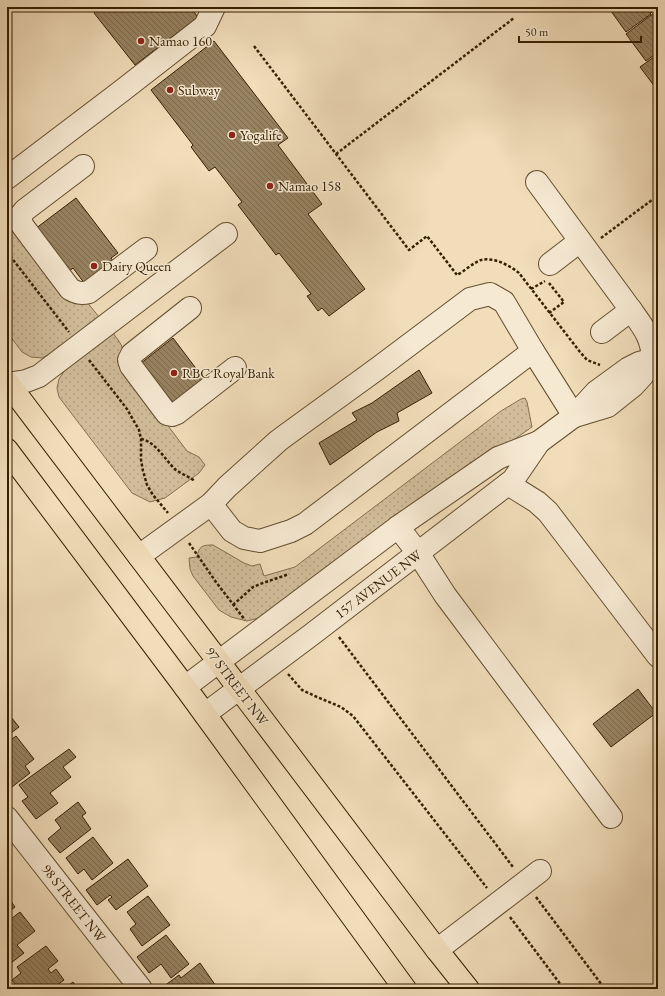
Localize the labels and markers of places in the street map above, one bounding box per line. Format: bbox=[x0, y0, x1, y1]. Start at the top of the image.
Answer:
place label: Namao 160 bbox=[149, 32, 212, 50]
marker: Namao 160 bbox=[136, 36, 146, 46]
place label: Subway bbox=[178, 81, 221, 99]
marker: Subway bbox=[165, 85, 175, 95]
place label: Yogalife bbox=[240, 126, 282, 144]
marker: Yogalife bbox=[227, 130, 237, 140]
place label: Namao 158 bbox=[278, 177, 341, 195]
marker: Namao 158 bbox=[265, 181, 275, 191]
place label: Dairy Queen bbox=[102, 257, 172, 275]
marker: Dairy Queen bbox=[89, 261, 99, 271]
place label: RBC Royal Bank bbox=[182, 364, 275, 382]
marker: RBC Royal Bank bbox=[169, 368, 179, 378]

